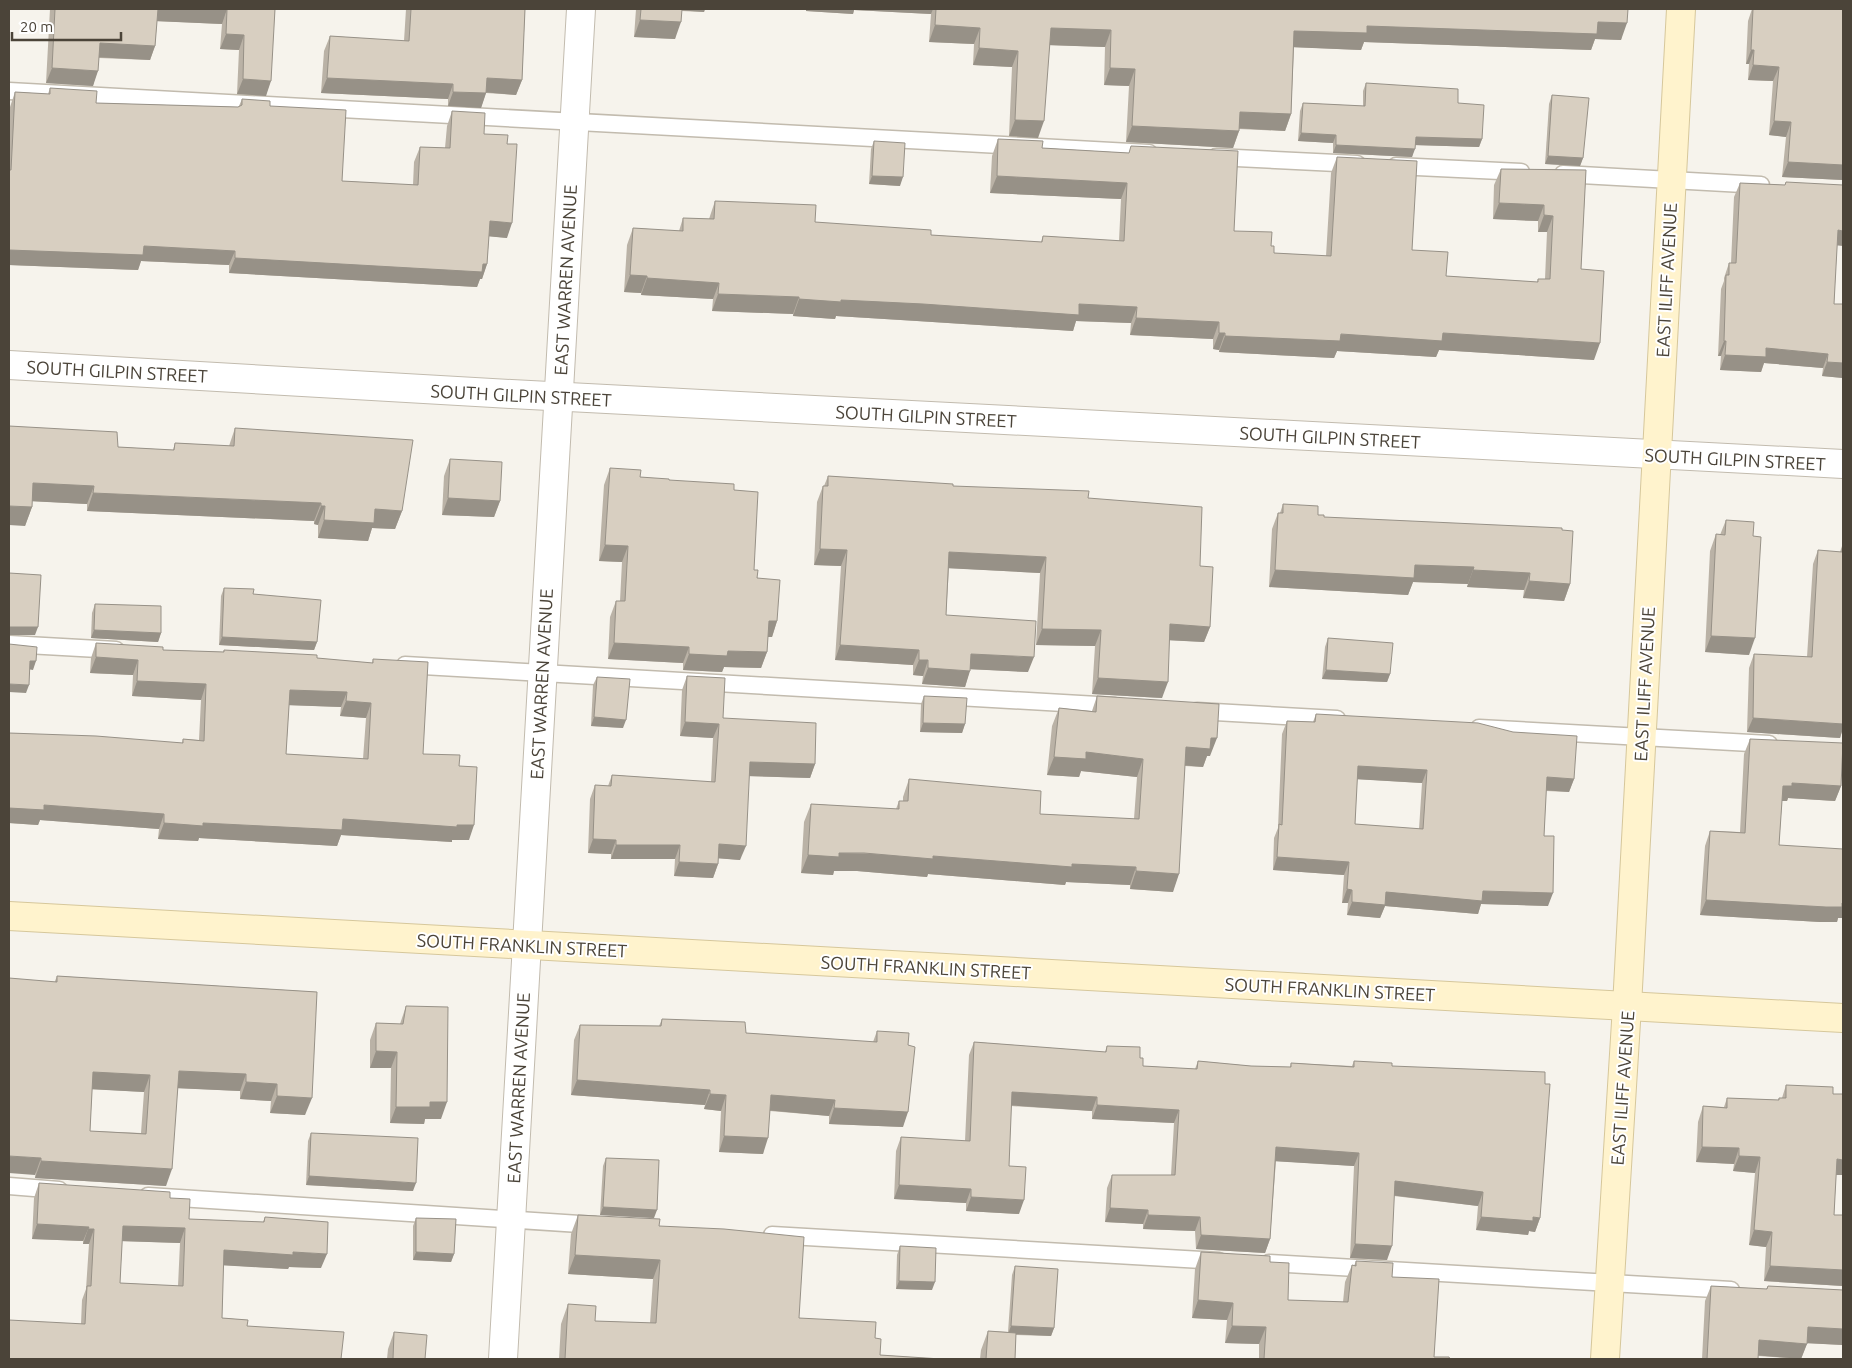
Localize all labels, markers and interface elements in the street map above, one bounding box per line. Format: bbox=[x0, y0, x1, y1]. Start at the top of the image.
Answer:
scale bar bbox=[12, 10, 121, 42]
text: 20 m bbox=[20, 18, 53, 35]
street label: EAST WARREN AVENUE bbox=[550, 184, 580, 376]
street label: EAST ILIFF AVENUE bbox=[1652, 202, 1680, 358]
street label: SOUTH GILPIN STREET bbox=[26, 356, 208, 386]
street label: SOUTH GILPIN STREET bbox=[430, 380, 612, 410]
street label: SOUTH GILPIN STREET bbox=[835, 401, 1017, 431]
street label: SOUTH GILPIN STREET bbox=[1239, 422, 1421, 452]
street label: SOUTH GILPIN STREET bbox=[1644, 444, 1826, 474]
street label: EAST WARREN AVENUE bbox=[526, 588, 556, 780]
street label: EAST ILIFF AVENUE bbox=[1630, 606, 1658, 762]
street label: SOUTH FRANKLIN STREET bbox=[416, 930, 628, 960]
street label: SOUTH FRANKLIN STREET bbox=[820, 952, 1032, 982]
street label: SOUTH FRANKLIN STREET bbox=[1224, 974, 1436, 1004]
street label: EAST WARREN AVENUE bbox=[503, 992, 533, 1184]
street label: EAST ILIFF AVENUE bbox=[1607, 1010, 1637, 1166]

